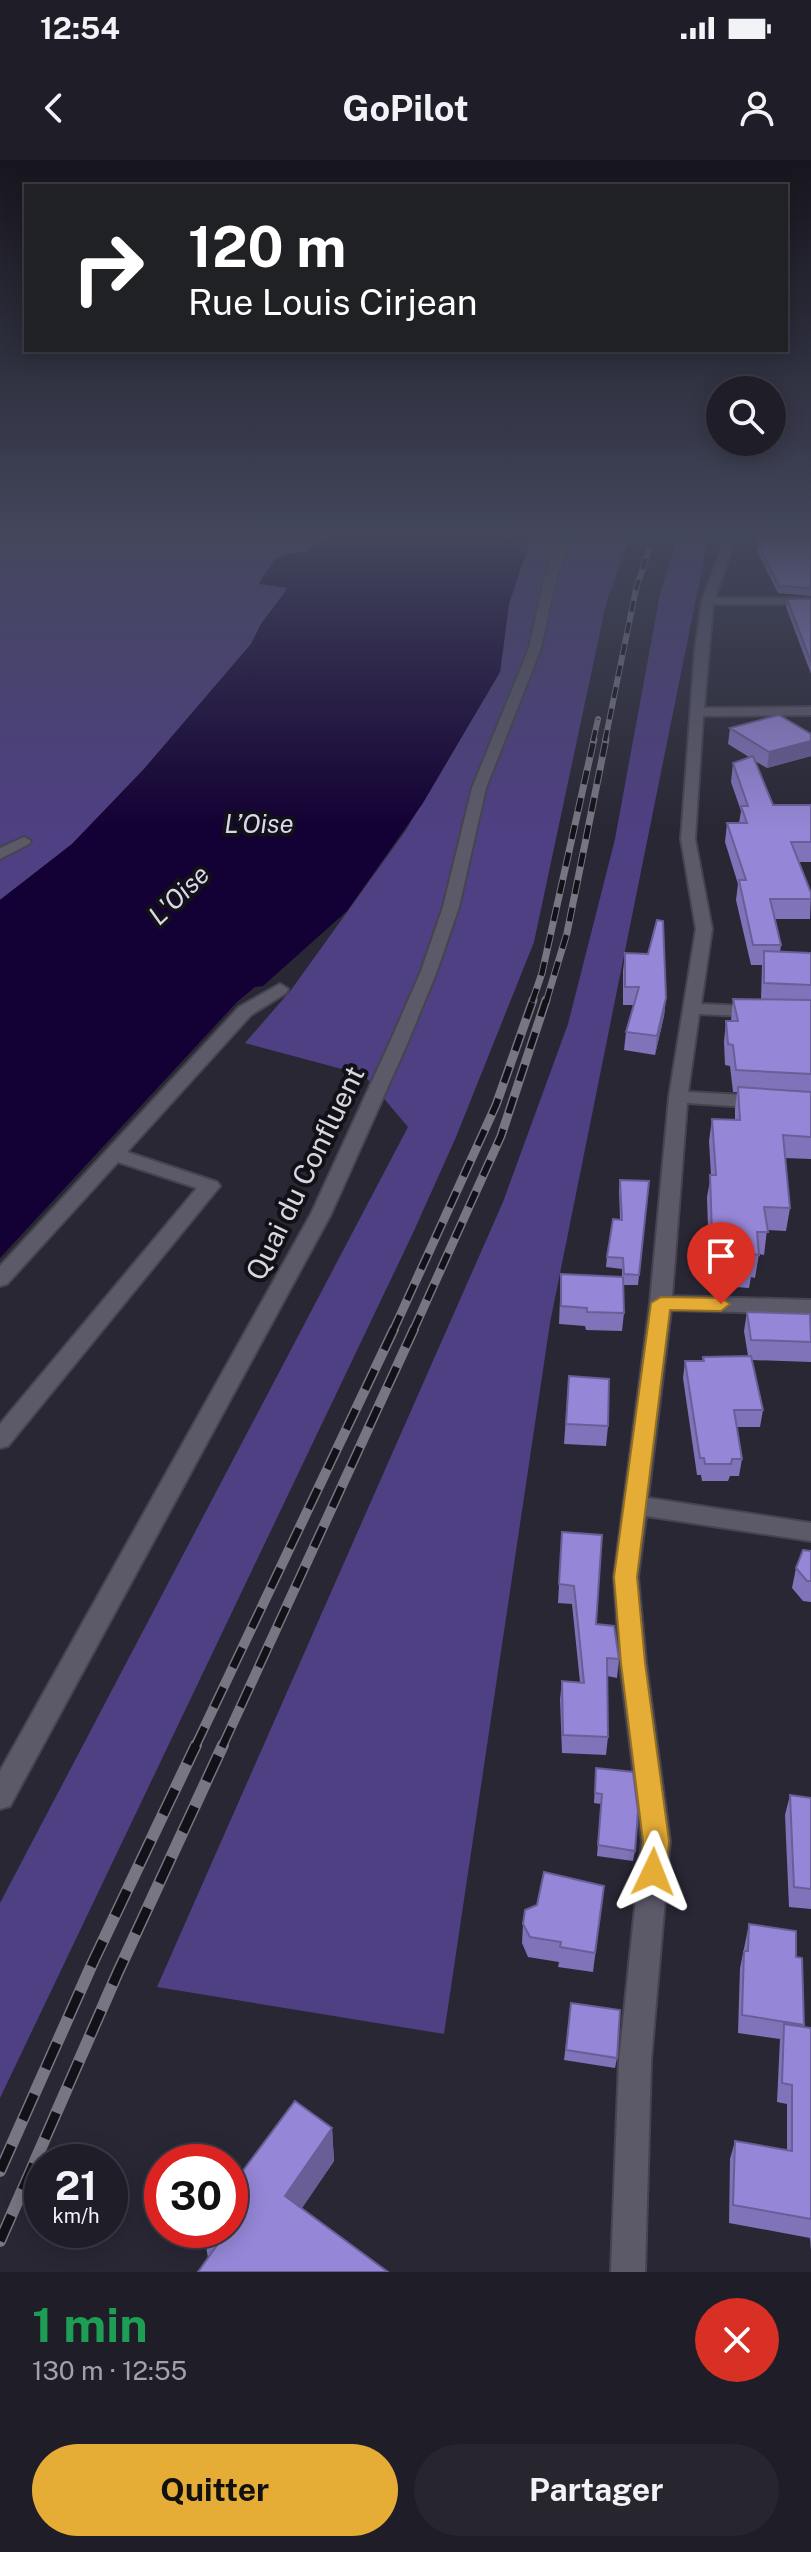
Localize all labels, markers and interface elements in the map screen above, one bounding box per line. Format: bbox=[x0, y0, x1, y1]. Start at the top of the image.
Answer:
text: 12:54 bbox=[40, 10, 120, 46]
icon: back bbox=[32, 86, 76, 130]
icon: person bbox=[735, 86, 779, 130]
text: GoPilot bbox=[342, 87, 469, 129]
text: 120 m bbox=[188, 214, 346, 280]
icon: right bbox=[56, 216, 160, 320]
text: Rue Louis Cirjean bbox=[188, 281, 477, 323]
map controls bbox=[706, 376, 786, 456]
button: search bbox=[706, 376, 786, 456]
water label: L’Oise bbox=[224, 808, 294, 839]
water label: L'Oise bbox=[142, 858, 215, 931]
street label: Quai du Confluent bbox=[238, 1060, 371, 1285]
pin bbox=[687, 1222, 755, 1304]
icon: arrive bbox=[699, 1234, 743, 1278]
position arrow bbox=[611, 1830, 695, 1914]
speed limit sign: 30 bbox=[144, 2144, 248, 2248]
text: 21 bbox=[55, 2162, 97, 2209]
text: km/h bbox=[52, 2204, 100, 2228]
text: 1 min bbox=[32, 2296, 148, 2353]
button: close bbox=[695, 2298, 779, 2382]
text: 130 m · 12:55 bbox=[32, 2355, 187, 2386]
button: Quitter bbox=[32, 2444, 398, 2536]
button: Partager bbox=[414, 2444, 779, 2536]

